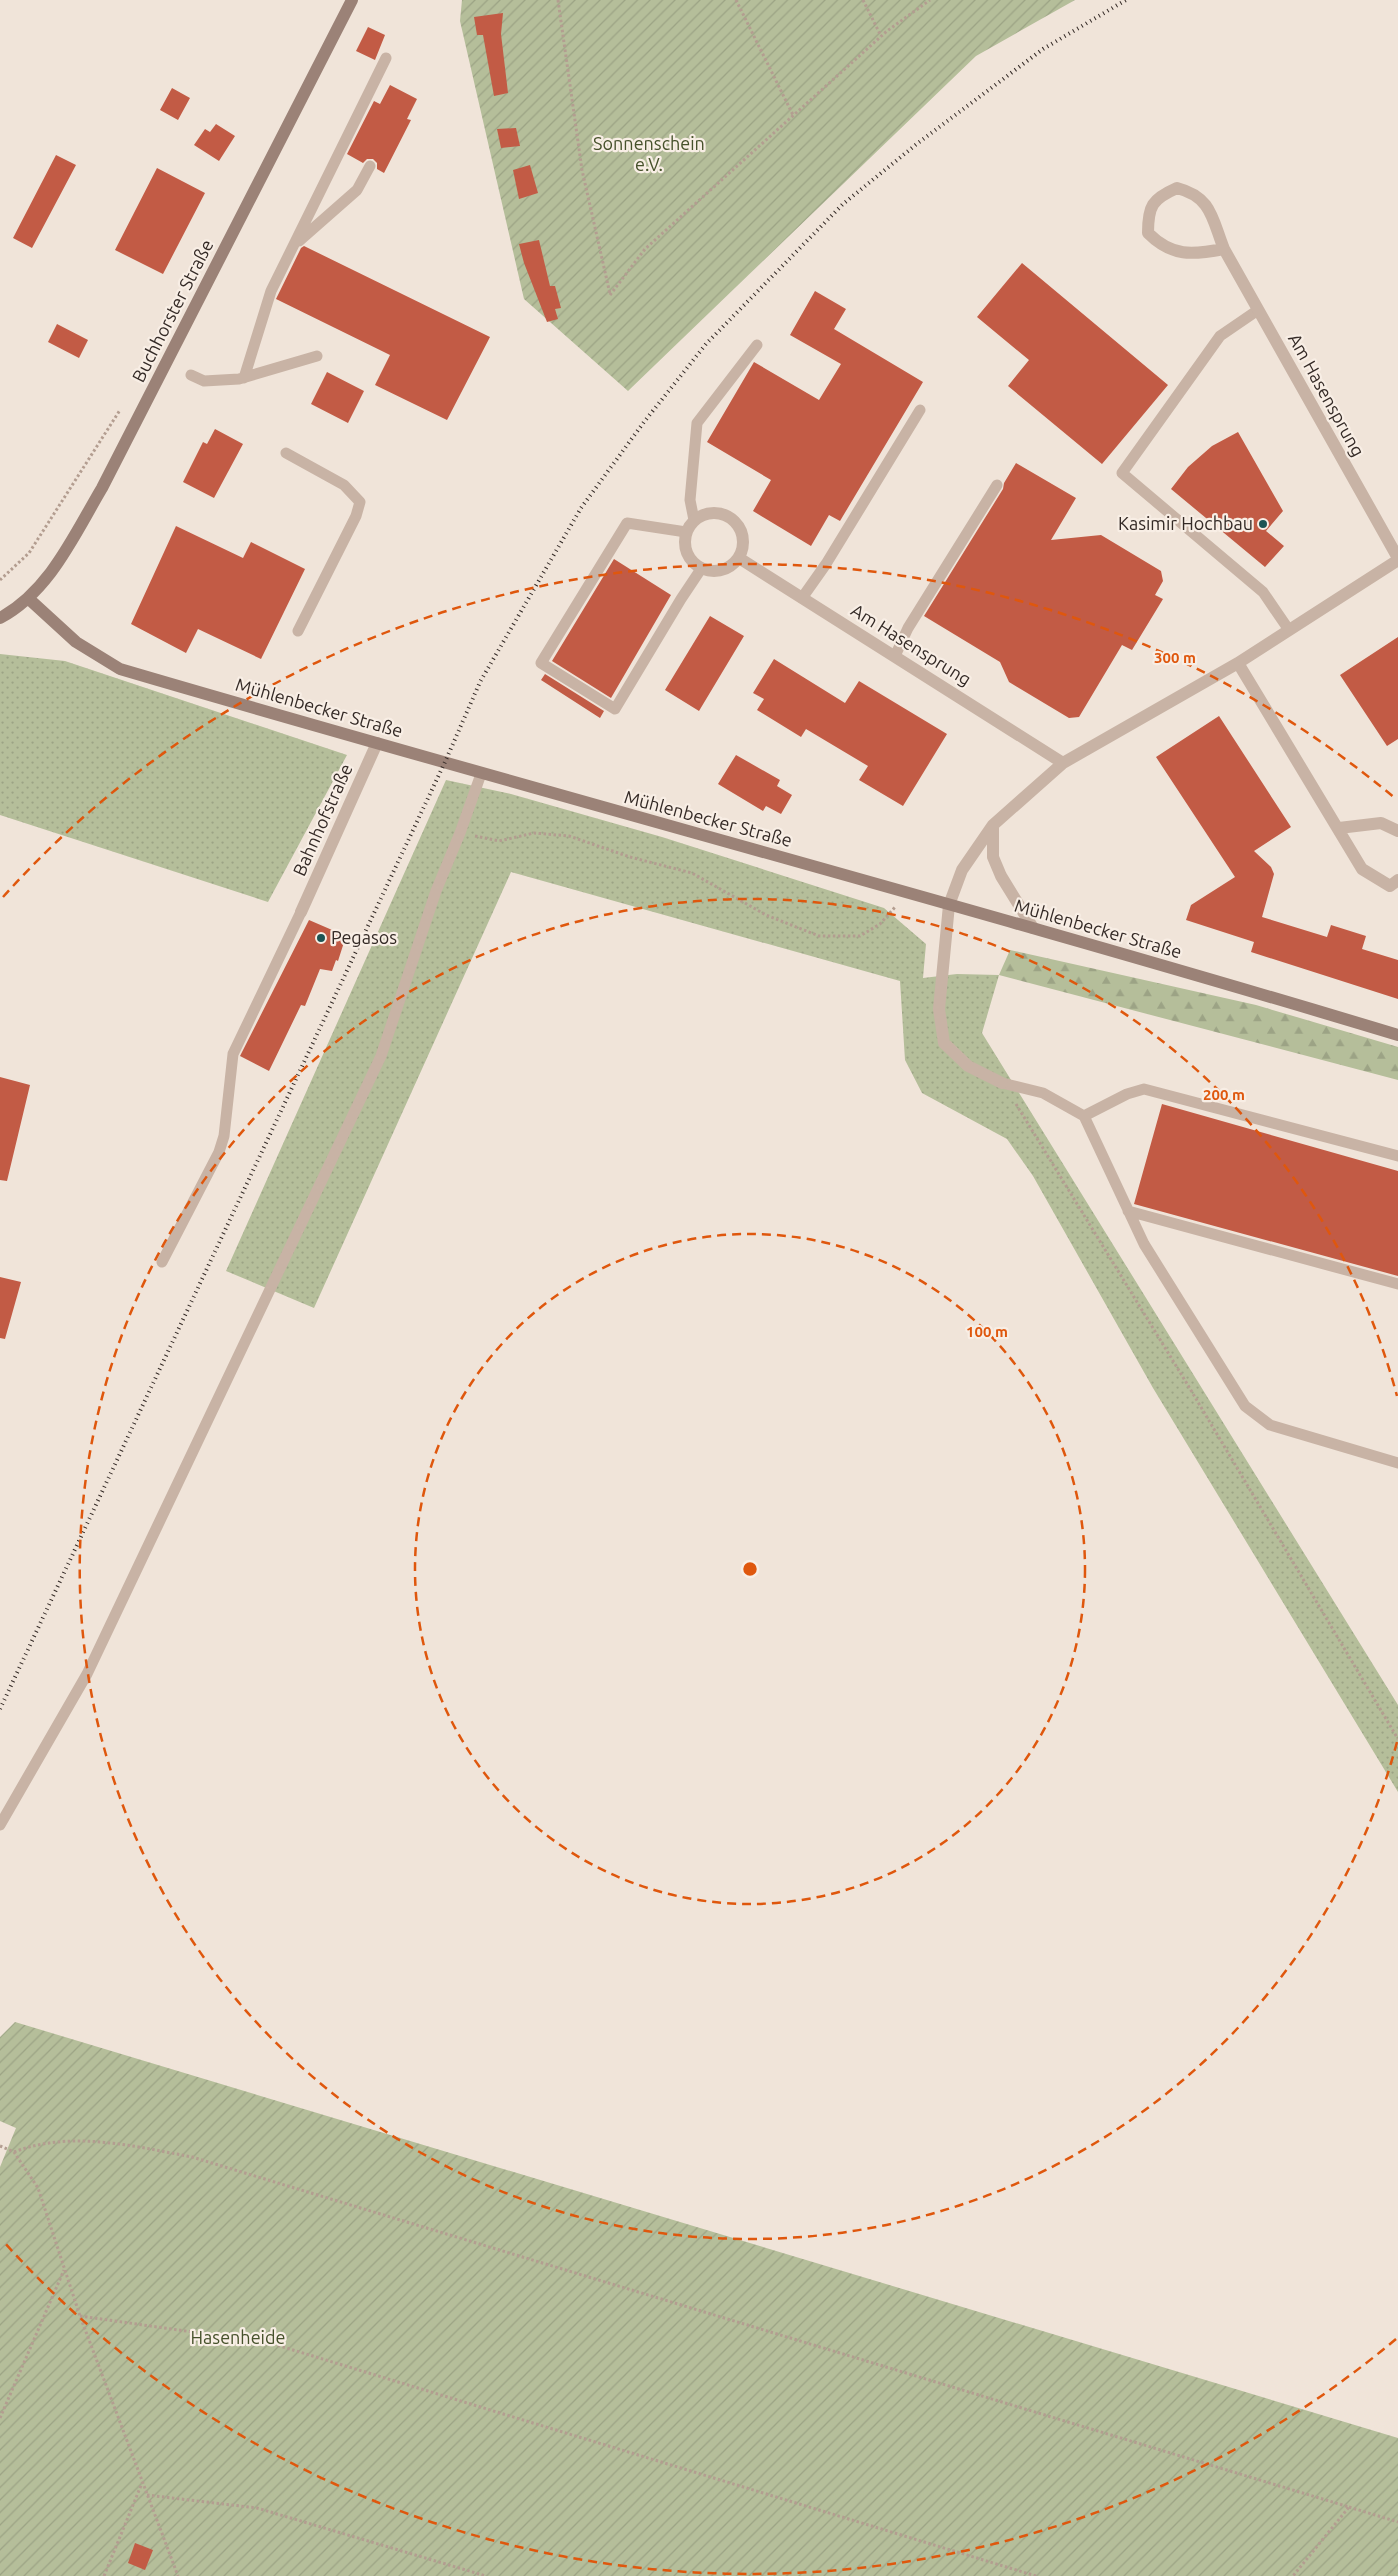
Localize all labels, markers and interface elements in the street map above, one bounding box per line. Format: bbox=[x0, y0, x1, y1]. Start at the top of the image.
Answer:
park label: Sonnenschein e.V. bbox=[593, 133, 705, 174]
street label: Buchhorster Straße bbox=[128, 236, 217, 385]
street label: Am Hasensprung bbox=[1285, 330, 1369, 459]
place label: Kasimir Hochbau bbox=[1118, 513, 1253, 533]
marker: Kasimir Hochbau bbox=[1257, 518, 1269, 530]
street label: Am Hasensprung bbox=[848, 599, 975, 689]
text: 300 m bbox=[1154, 649, 1196, 666]
street label: Mühlenbecker Straße bbox=[233, 674, 405, 740]
street label: Bahnhofstraße bbox=[288, 760, 356, 879]
street label: Mühlenbecker Straße bbox=[622, 786, 794, 850]
street label: Mühlenbecker Straße bbox=[1012, 895, 1184, 961]
place label: Pegasos bbox=[331, 927, 397, 947]
marker: Pegasos bbox=[315, 932, 327, 944]
text: 200 m bbox=[1203, 1086, 1245, 1103]
text: 100 m bbox=[966, 1323, 1008, 1340]
centre of rings bbox=[741, 1560, 759, 1578]
park label: Hasenheide bbox=[191, 2327, 285, 2347]

